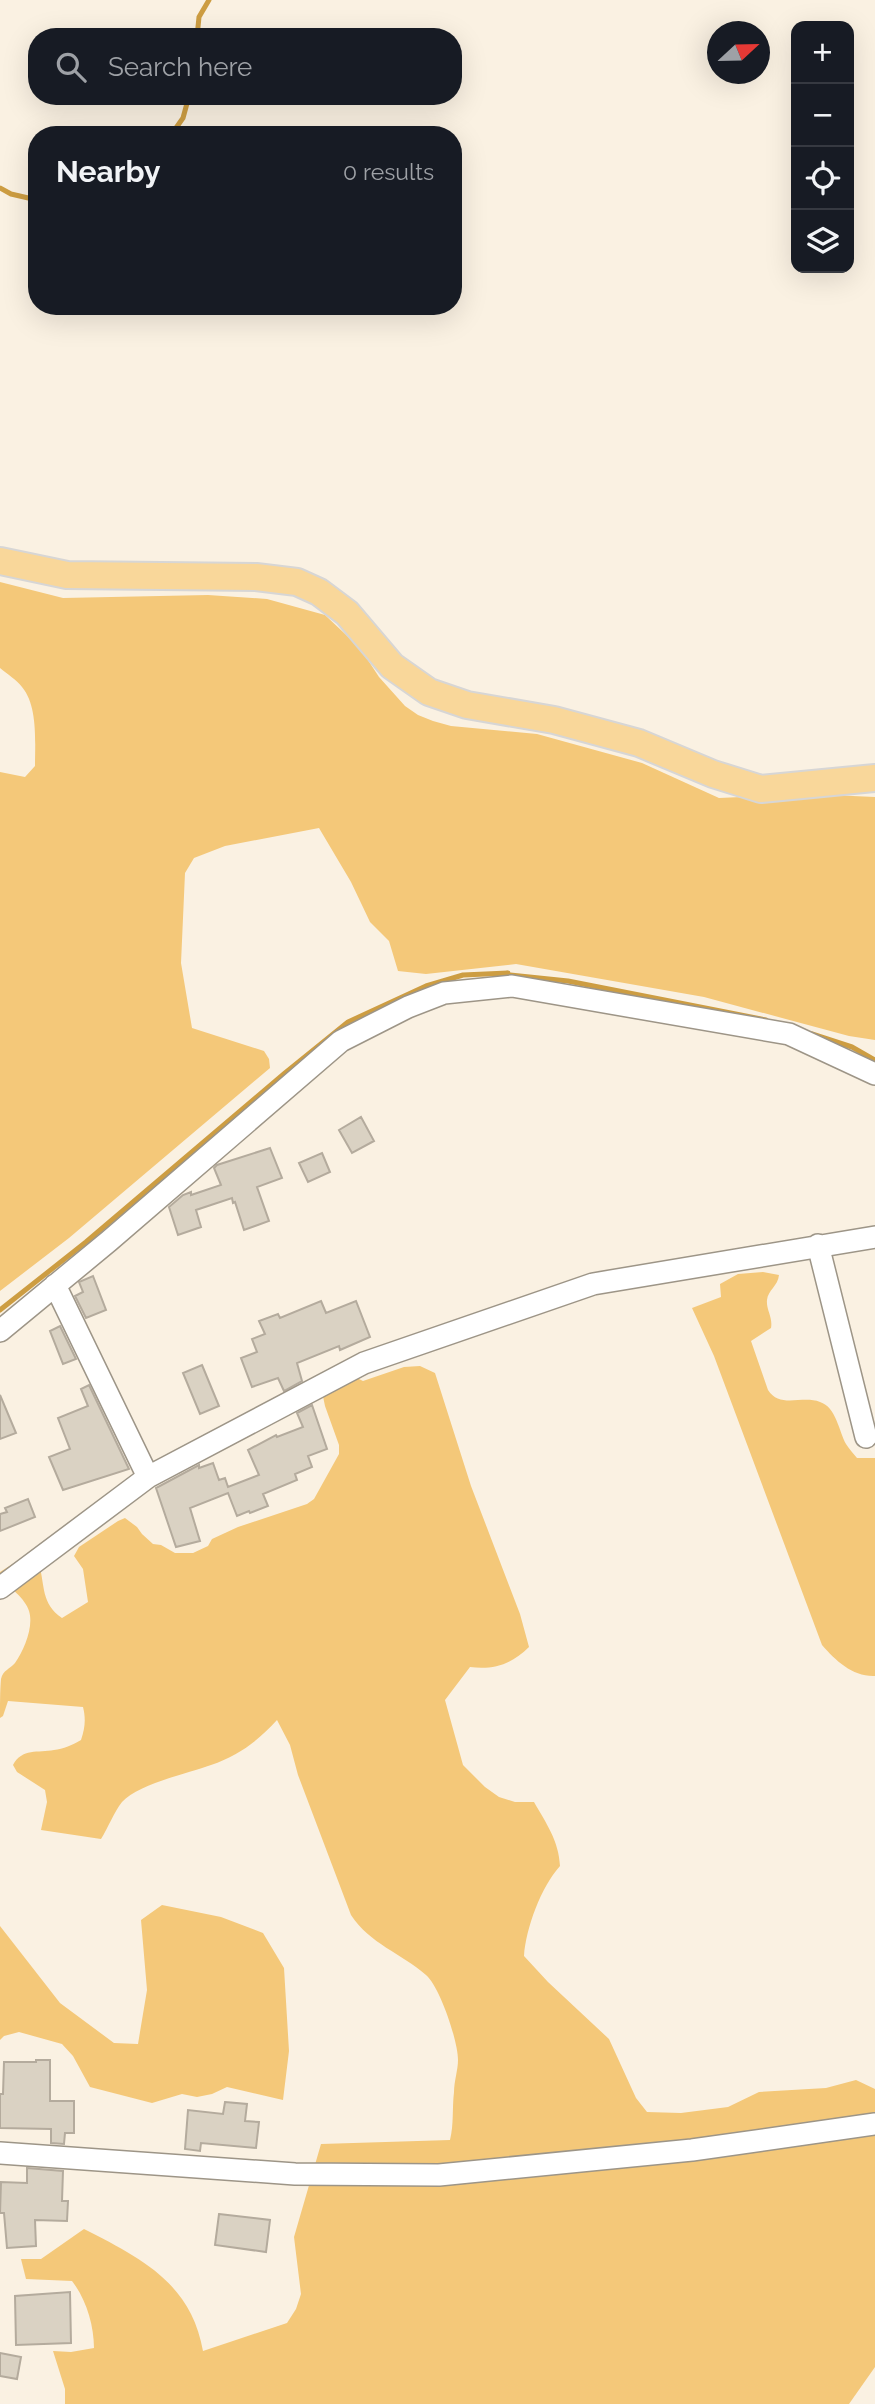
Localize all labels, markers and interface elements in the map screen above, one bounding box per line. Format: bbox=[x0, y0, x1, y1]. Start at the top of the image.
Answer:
north arrow bbox=[707, 21, 770, 84]
map controls bbox=[791, 21, 854, 273]
button: + bbox=[791, 21, 854, 84]
search box bbox=[28, 28, 462, 105]
icon: search bbox=[52, 48, 90, 86]
text: Search here bbox=[108, 52, 252, 82]
button: − bbox=[791, 84, 854, 147]
button: locate bbox=[791, 147, 854, 210]
text: Nearby bbox=[56, 154, 160, 189]
text: 0 results bbox=[343, 158, 434, 185]
button: layers bbox=[791, 210, 854, 273]

